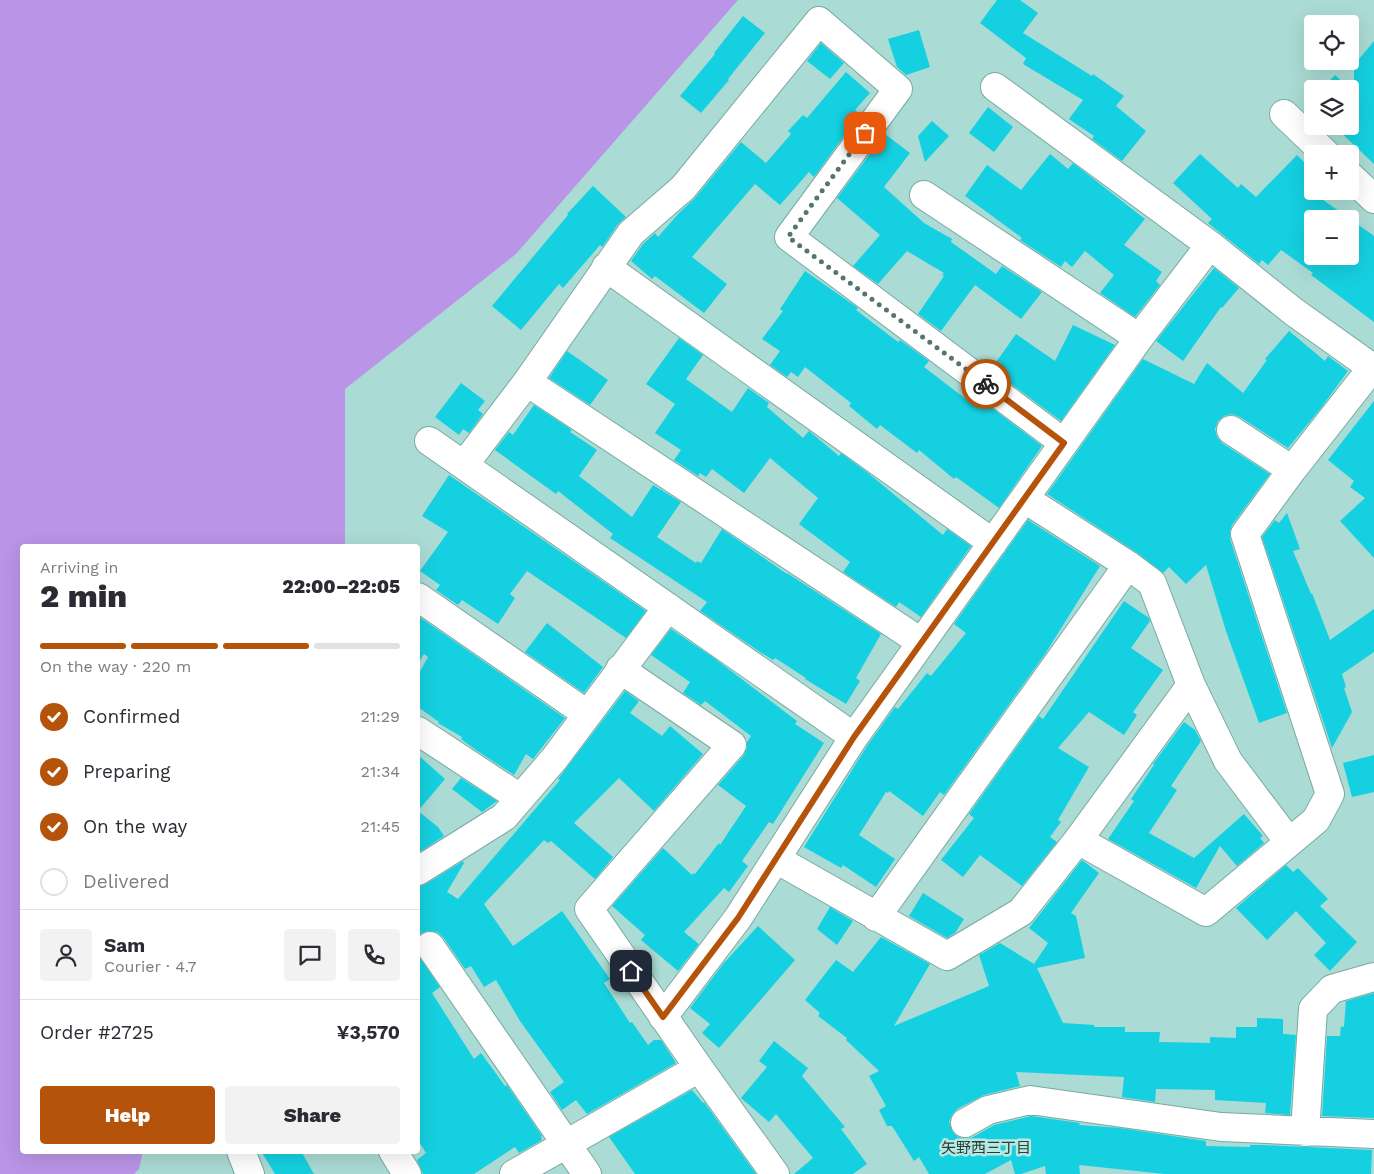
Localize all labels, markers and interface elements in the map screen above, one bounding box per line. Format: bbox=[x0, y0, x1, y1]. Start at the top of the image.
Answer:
map controls bbox=[1304, 15, 1359, 265]
button: locate bbox=[1304, 15, 1359, 70]
button: layers bbox=[1304, 80, 1359, 135]
pin bbox=[844, 112, 886, 154]
icon: bag bbox=[851, 119, 879, 147]
button: + bbox=[1304, 145, 1359, 200]
button: − bbox=[1304, 210, 1359, 265]
courier bbox=[961, 359, 1011, 409]
icon: bike bbox=[972, 370, 1000, 398]
text: Arriving in bbox=[40, 558, 118, 577]
text: 22:00–22:05 bbox=[282, 575, 400, 598]
text: 2 min bbox=[40, 577, 127, 615]
text: On the way · 220 m bbox=[40, 657, 191, 676]
icon: check bbox=[40, 703, 68, 731]
text: Confirmed bbox=[83, 705, 180, 728]
text: 21:29 bbox=[360, 707, 400, 726]
icon: check bbox=[40, 758, 68, 786]
text: Preparing bbox=[83, 760, 170, 783]
text: 21:34 bbox=[361, 762, 400, 781]
icon: check bbox=[40, 813, 68, 841]
text: On the way bbox=[83, 815, 187, 838]
text: 21:45 bbox=[361, 817, 400, 836]
text: Delivered bbox=[83, 870, 170, 893]
button: person bbox=[40, 929, 92, 981]
button: chat bbox=[284, 929, 336, 981]
button: phone bbox=[348, 929, 400, 981]
text: Sam bbox=[104, 934, 145, 957]
pin bbox=[610, 950, 652, 992]
text: Courier · 4.7 bbox=[104, 957, 197, 976]
icon: home bbox=[617, 957, 645, 985]
text: Order #2725 bbox=[40, 1021, 154, 1044]
text: ¥3,570 bbox=[337, 1021, 400, 1044]
button: Help bbox=[40, 1086, 215, 1144]
button: Share bbox=[225, 1086, 400, 1144]
district label: 矢野西三丁目 bbox=[941, 1139, 1031, 1157]

